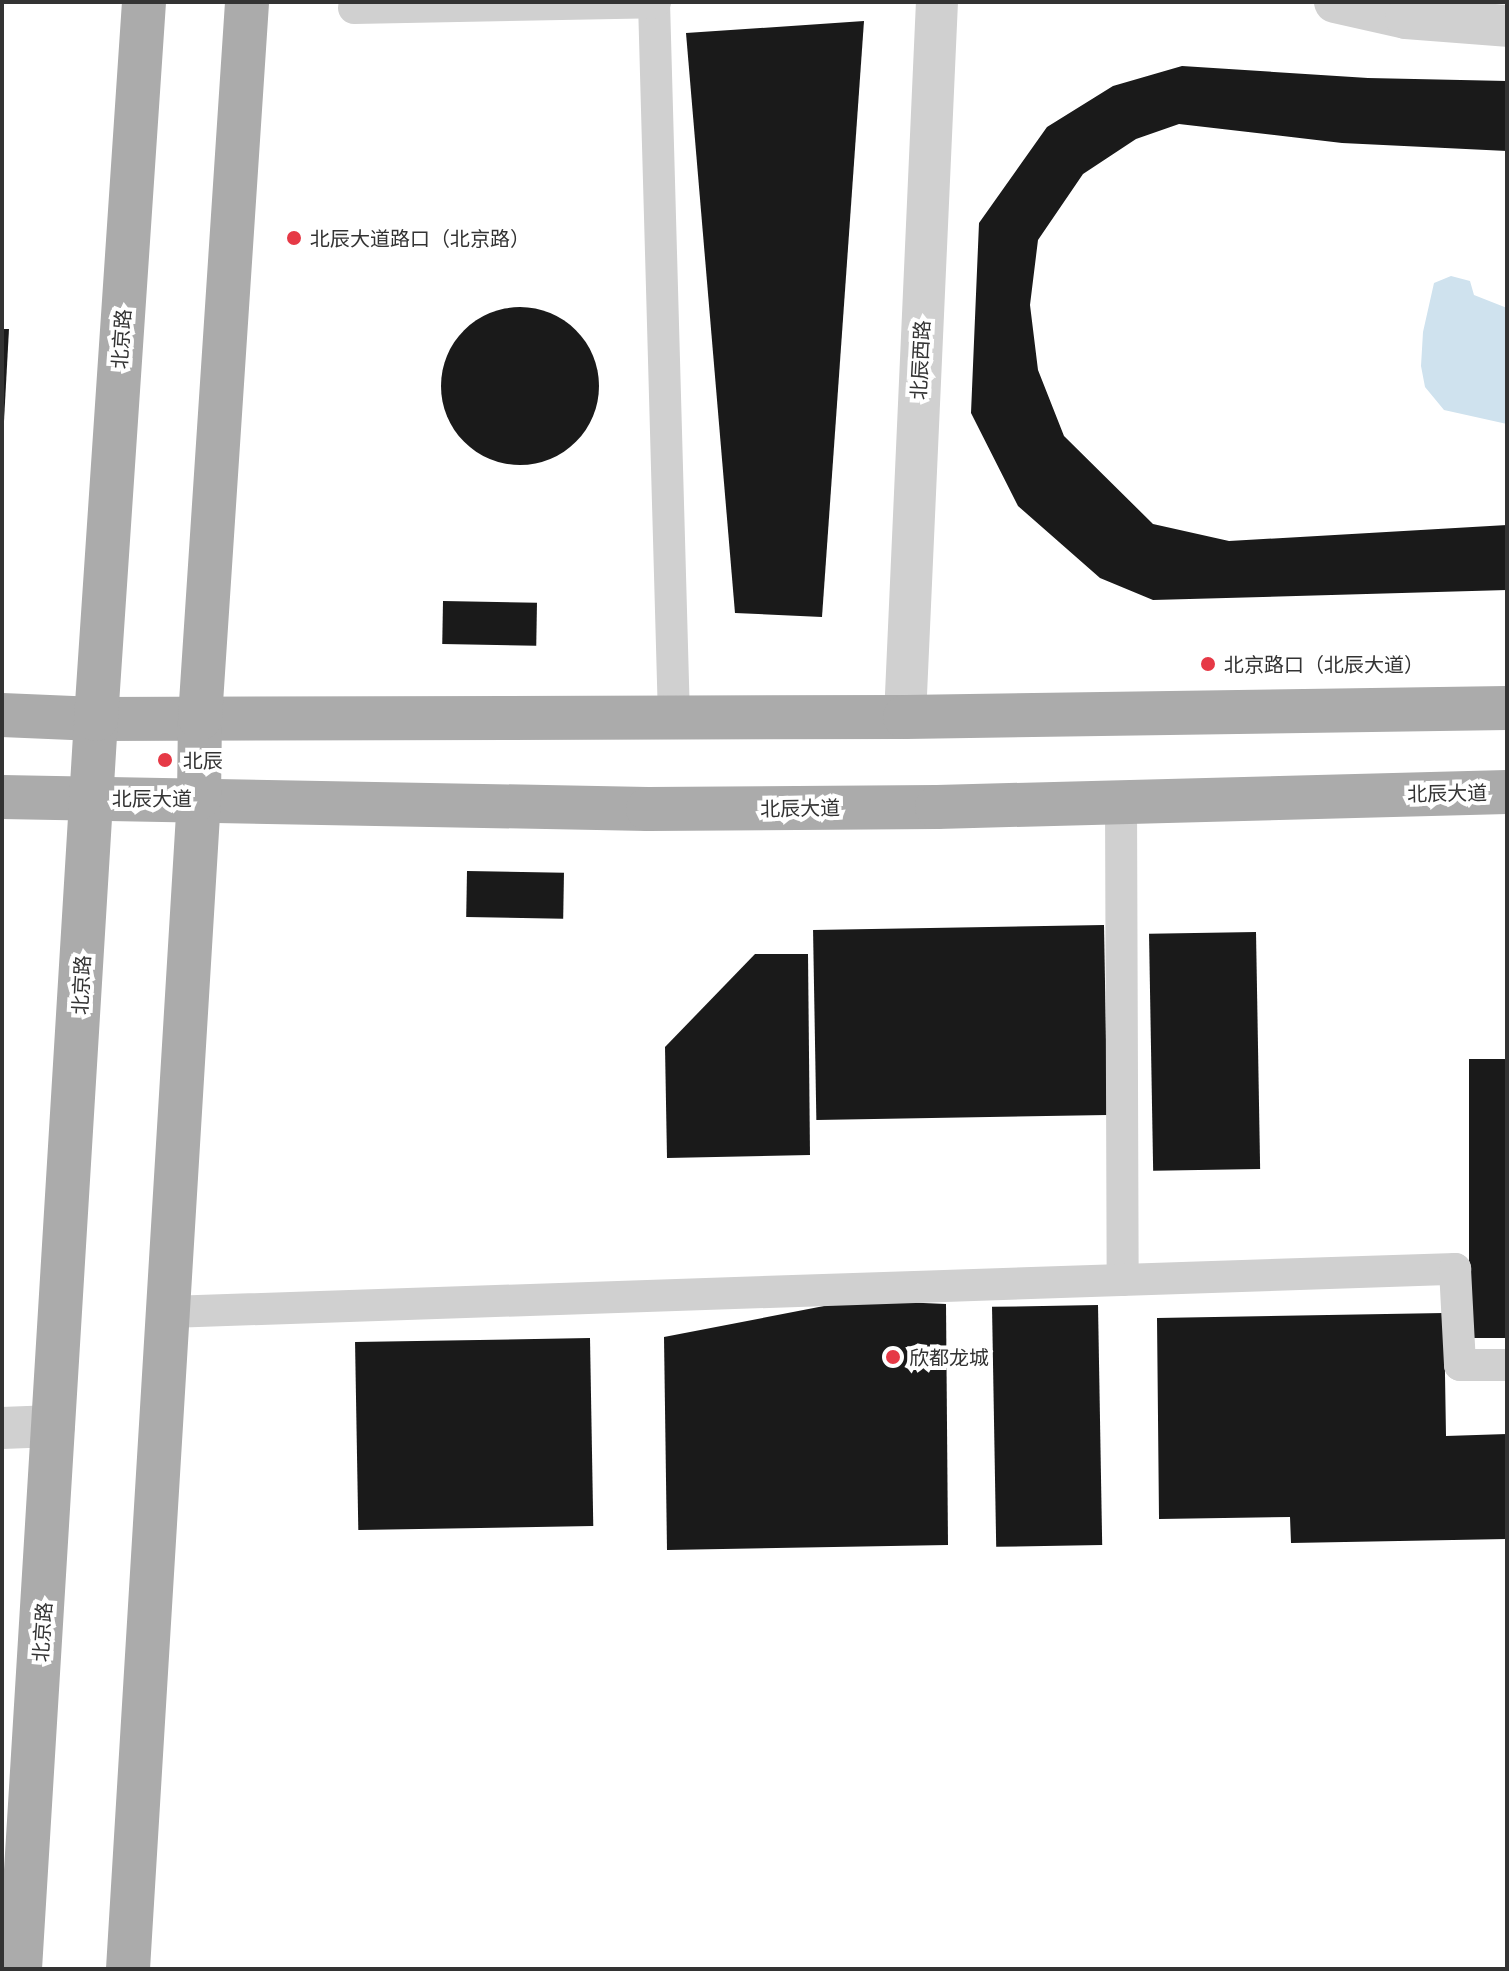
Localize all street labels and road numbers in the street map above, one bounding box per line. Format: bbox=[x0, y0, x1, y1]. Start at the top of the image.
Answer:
street label: 北京路 bbox=[107, 308, 135, 370]
street label: 北辰西路 bbox=[906, 319, 934, 401]
street label: 北辰大道 bbox=[1407, 780, 1487, 806]
street label: 北辰大道 bbox=[112, 786, 192, 810]
street label: 北辰大道 bbox=[760, 795, 840, 821]
street label: 北京路 bbox=[67, 954, 95, 1016]
street label: 北京路 bbox=[28, 1601, 56, 1663]

